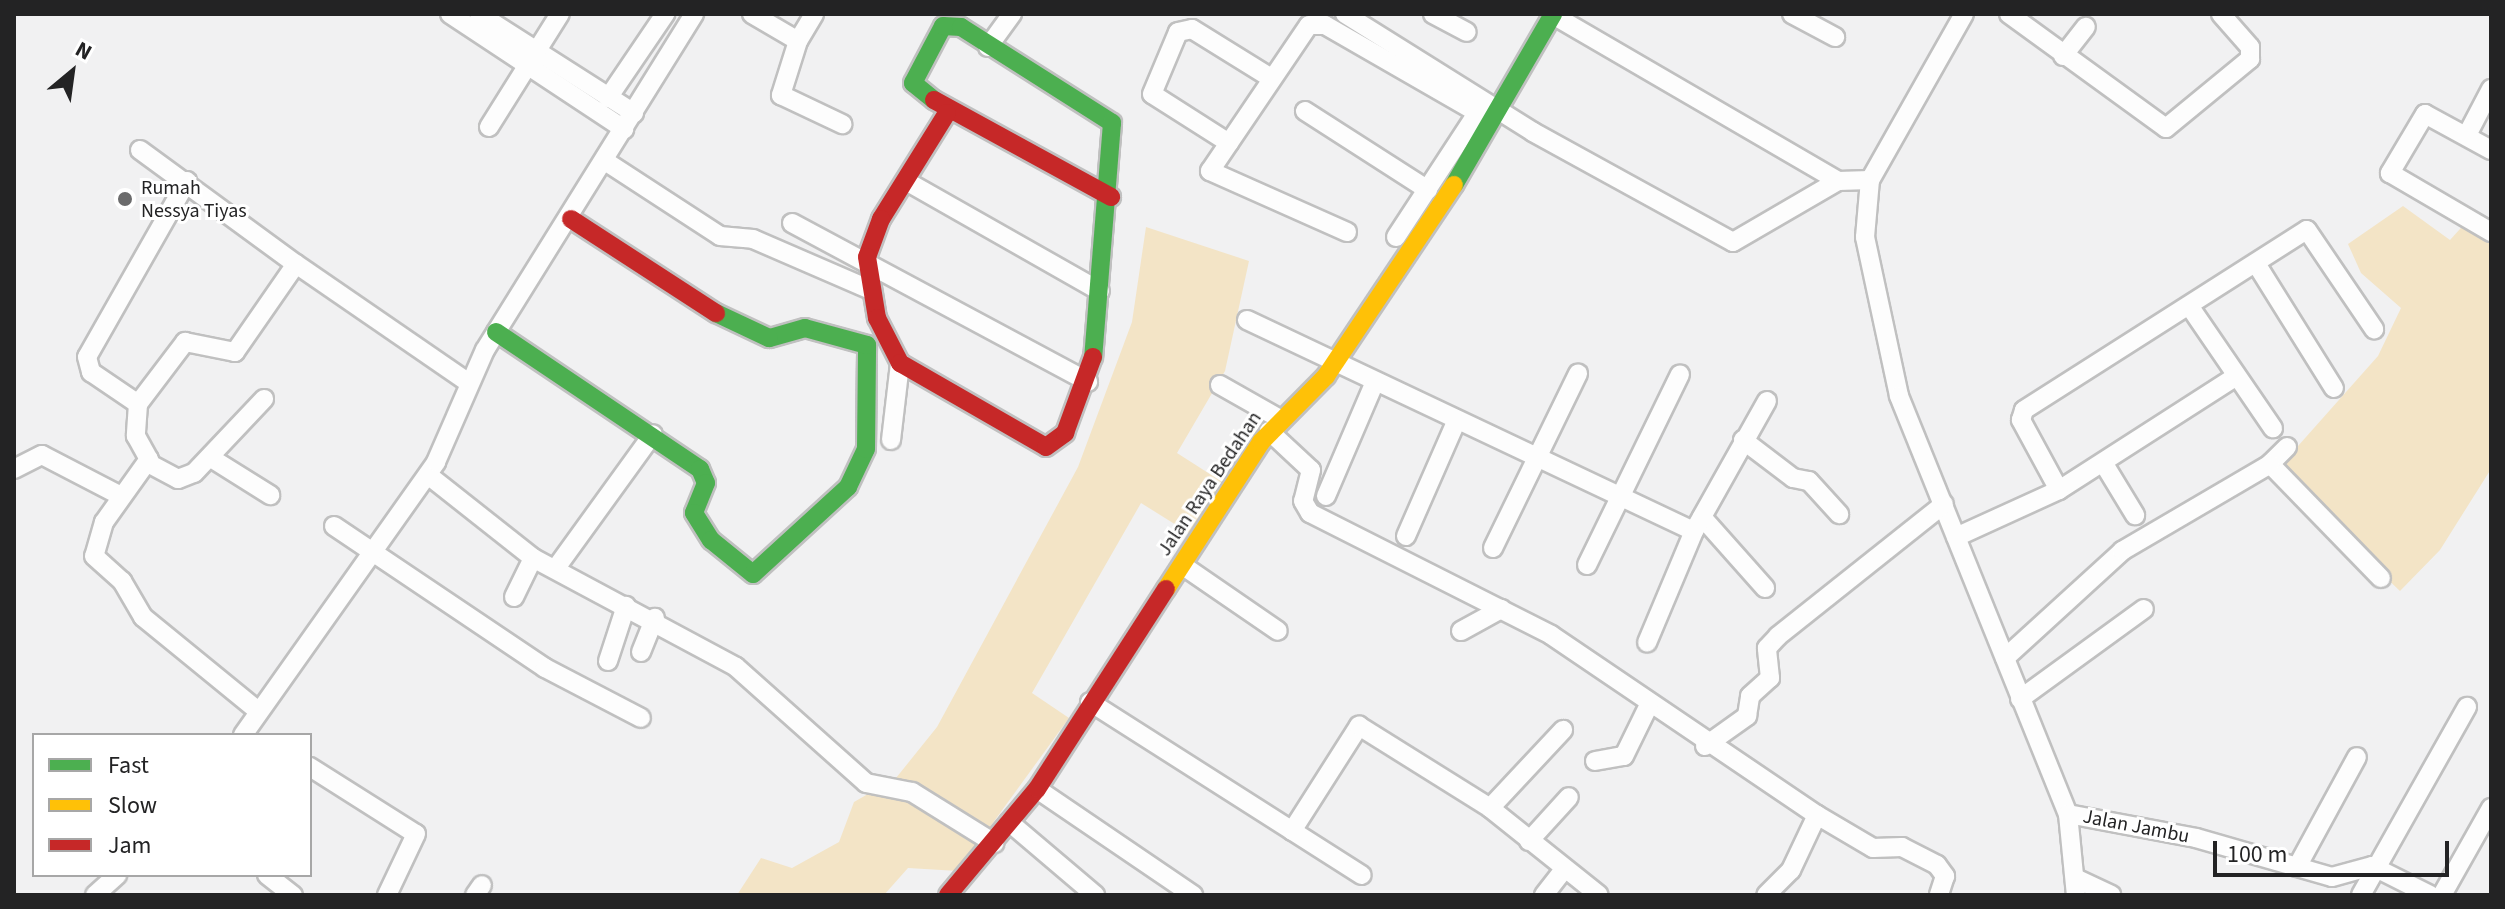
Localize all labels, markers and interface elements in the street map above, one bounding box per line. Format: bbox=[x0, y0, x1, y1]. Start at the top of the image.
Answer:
north arrow bbox=[32, 32, 112, 112]
text: N bbox=[69, 33, 98, 69]
place label: Rumah Nessya Tiyas bbox=[141, 176, 247, 223]
marker: Rumah Nessya Tiyas bbox=[116, 190, 134, 208]
street label: Jalan Raya Bedahan bbox=[1153, 407, 1267, 561]
legend bbox=[32, 733, 312, 877]
text: Fast bbox=[108, 748, 149, 783]
text: Slow bbox=[108, 788, 157, 823]
street label: Jalan Jambu bbox=[2081, 805, 2191, 849]
scale bar bbox=[2217, 825, 2453, 875]
text: Jam bbox=[108, 828, 152, 863]
text: 100 m bbox=[2227, 837, 2287, 872]

